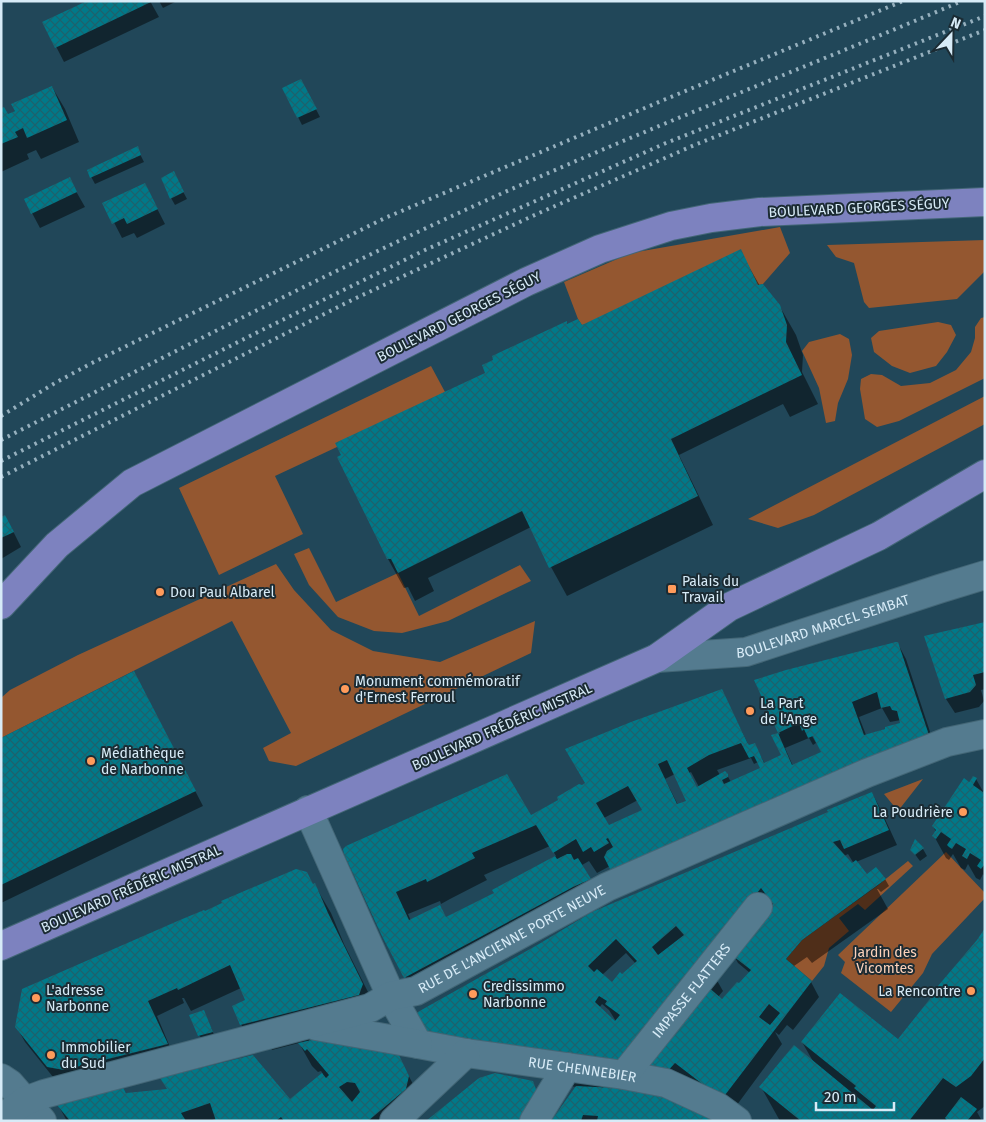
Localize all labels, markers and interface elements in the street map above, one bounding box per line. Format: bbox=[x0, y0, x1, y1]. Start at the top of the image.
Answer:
north arrow bbox=[926, 10, 976, 60]
text: N bbox=[948, 14, 963, 33]
street label: BOULEVARD GEORGES SÉGUY bbox=[768, 194, 950, 221]
street label: BOULEVARD GEORGES SÉGUY bbox=[374, 267, 544, 366]
place label: Palais du Travail bbox=[682, 573, 739, 606]
marker: Palais du Travail bbox=[666, 583, 678, 595]
place label: Dou Paul Albarel bbox=[170, 584, 275, 601]
marker: Dou Paul Albarel bbox=[154, 586, 166, 598]
street label: BOULEVARD MARCEL SEMBAT bbox=[736, 590, 912, 661]
place label: Monument commémoratif d'Ernest Ferroul bbox=[355, 673, 521, 706]
street label: BOULEVARD FRÉDÉRIC MISTRAL bbox=[409, 679, 595, 774]
marker: Monument commémoratif d'Ernest Ferroul bbox=[339, 683, 351, 695]
place label: La Part de l'Ange bbox=[760, 695, 817, 728]
marker: La Part de l'Ange bbox=[744, 705, 756, 717]
place label: Médiathèque de Narbonne bbox=[101, 745, 185, 778]
marker: Médiathèque de Narbonne bbox=[85, 755, 97, 767]
place label: La Poudrière bbox=[873, 804, 953, 821]
marker: La Poudrière bbox=[957, 806, 969, 818]
street label: BOULEVARD FRÉDÉRIC MISTRAL bbox=[38, 841, 224, 936]
street label: RUE DE L'ANCIENNE PORTE NEUVE bbox=[415, 881, 608, 997]
street label: IMPASSE FLATTERS bbox=[649, 940, 734, 1041]
park label: Jardin des Vicomtes bbox=[853, 944, 917, 977]
place label: Credissimmo Narbonne bbox=[483, 978, 565, 1011]
place label: L'adresse Narbonne bbox=[46, 982, 109, 1015]
place label: La Rencontre bbox=[878, 983, 961, 1000]
marker: La Rencontre bbox=[965, 985, 977, 997]
marker: Credissimmo Narbonne bbox=[467, 988, 479, 1000]
marker: L'adresse Narbonne bbox=[30, 992, 42, 1004]
place label: Immobilier du Sud bbox=[61, 1039, 131, 1072]
marker: Immobilier du Sud bbox=[45, 1049, 57, 1061]
street label: RUE CHENNEBIER bbox=[527, 1053, 638, 1086]
scale bar bbox=[816, 1080, 894, 1112]
text: 20 m bbox=[824, 1088, 857, 1106]

